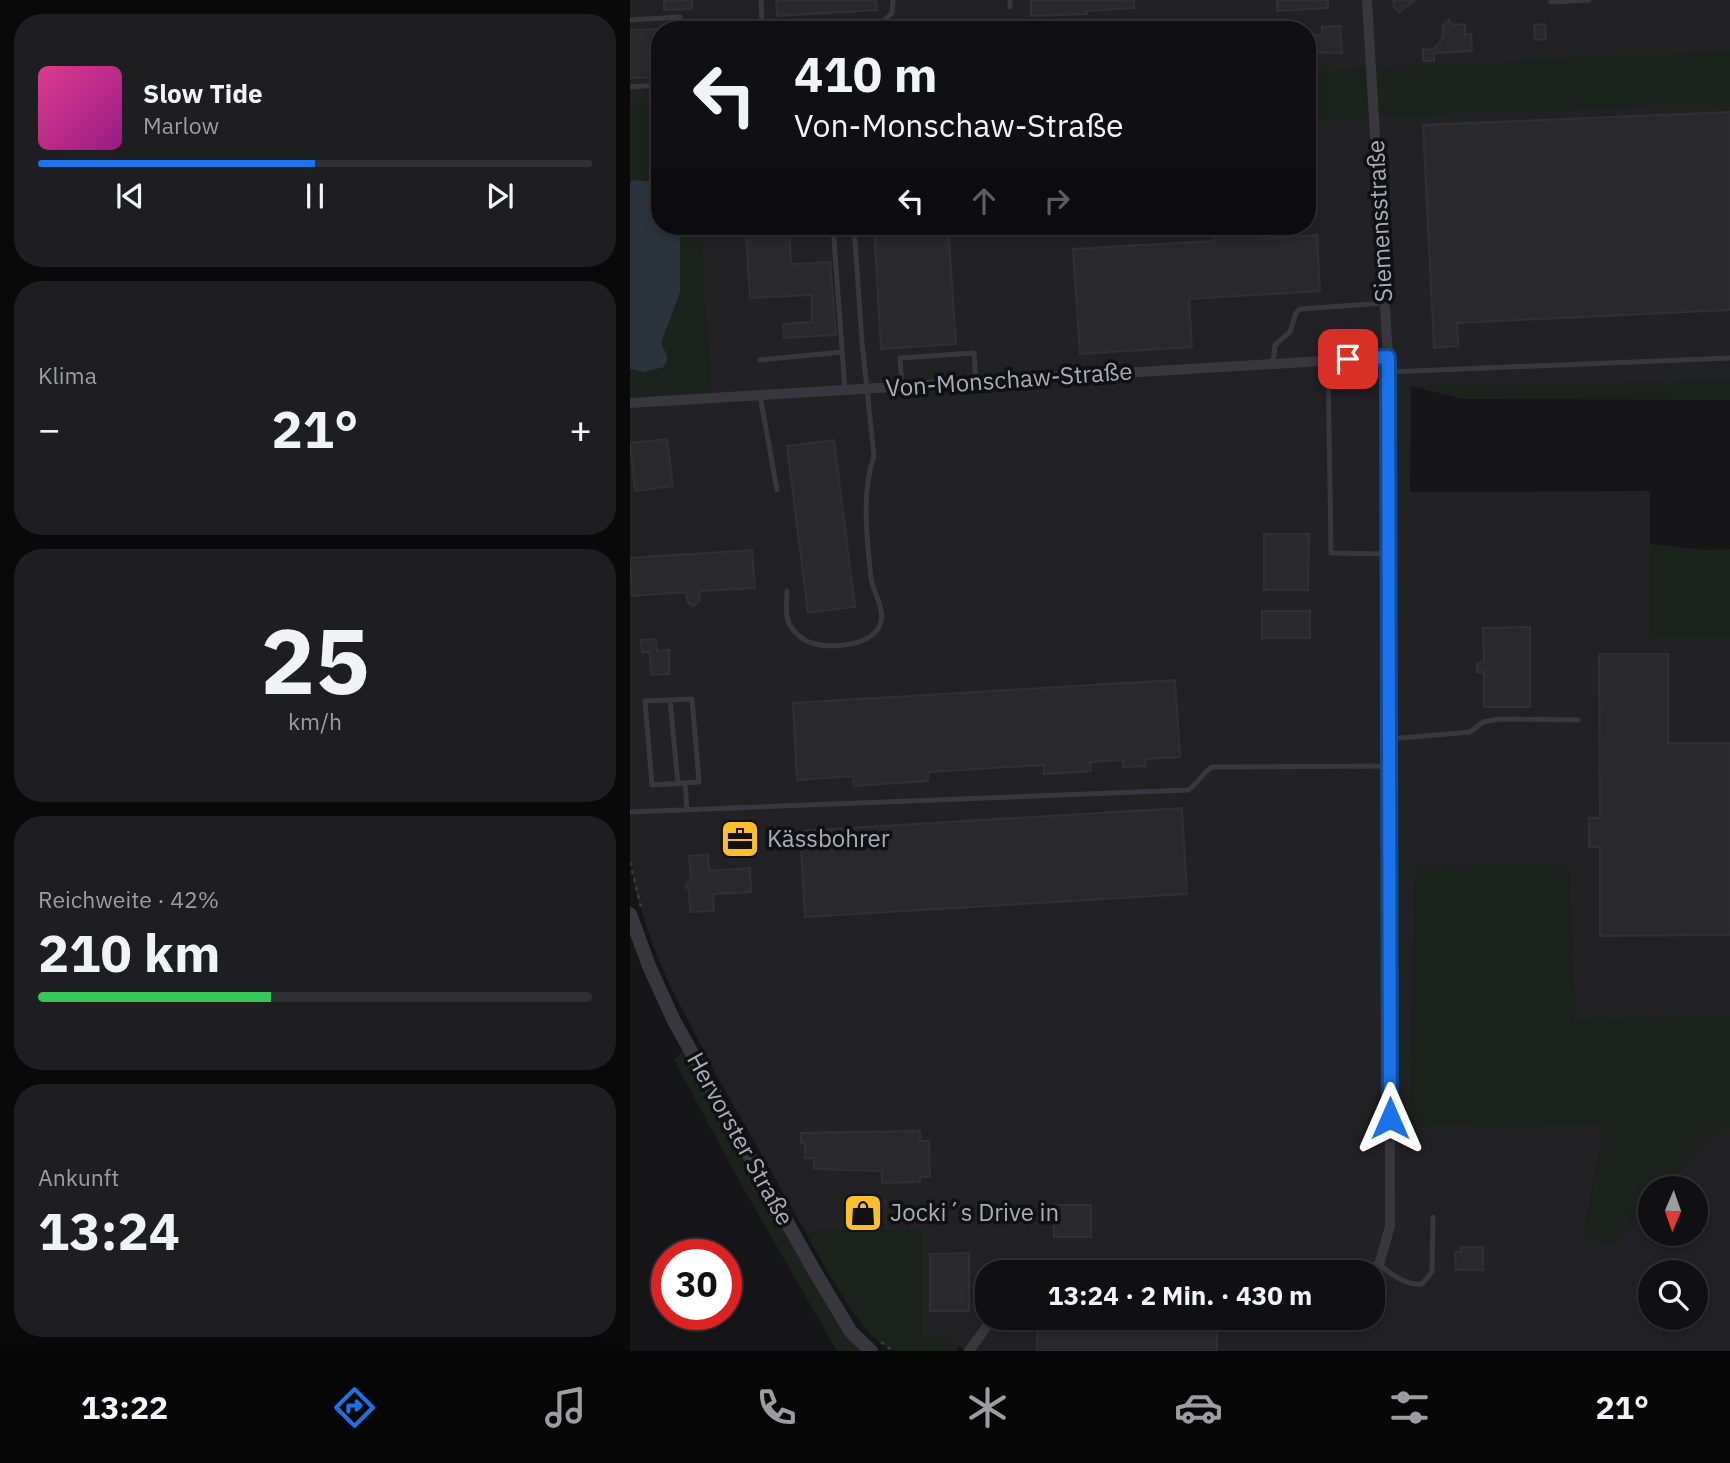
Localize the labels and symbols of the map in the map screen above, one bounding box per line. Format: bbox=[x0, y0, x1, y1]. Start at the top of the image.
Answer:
street label: Siemensstraße bbox=[1359, 139, 1399, 303]
pin bbox=[1318, 329, 1378, 389]
street label: Von-Monschaw-Straße bbox=[885, 354, 1133, 404]
office icon: Kässbohrer bbox=[719, 818, 761, 860]
place label: Kässbohrer bbox=[767, 822, 890, 854]
street label: Hervorster Straße bbox=[680, 1046, 802, 1231]
position arrow bbox=[1353, 1081, 1427, 1155]
north arrow bbox=[1638, 1176, 1708, 1246]
shop icon: Jocki´s Drive in bbox=[842, 1192, 884, 1234]
place label: Jocki´s Drive in bbox=[890, 1196, 1059, 1228]
speed limit sign: 30 bbox=[651, 1239, 742, 1330]

